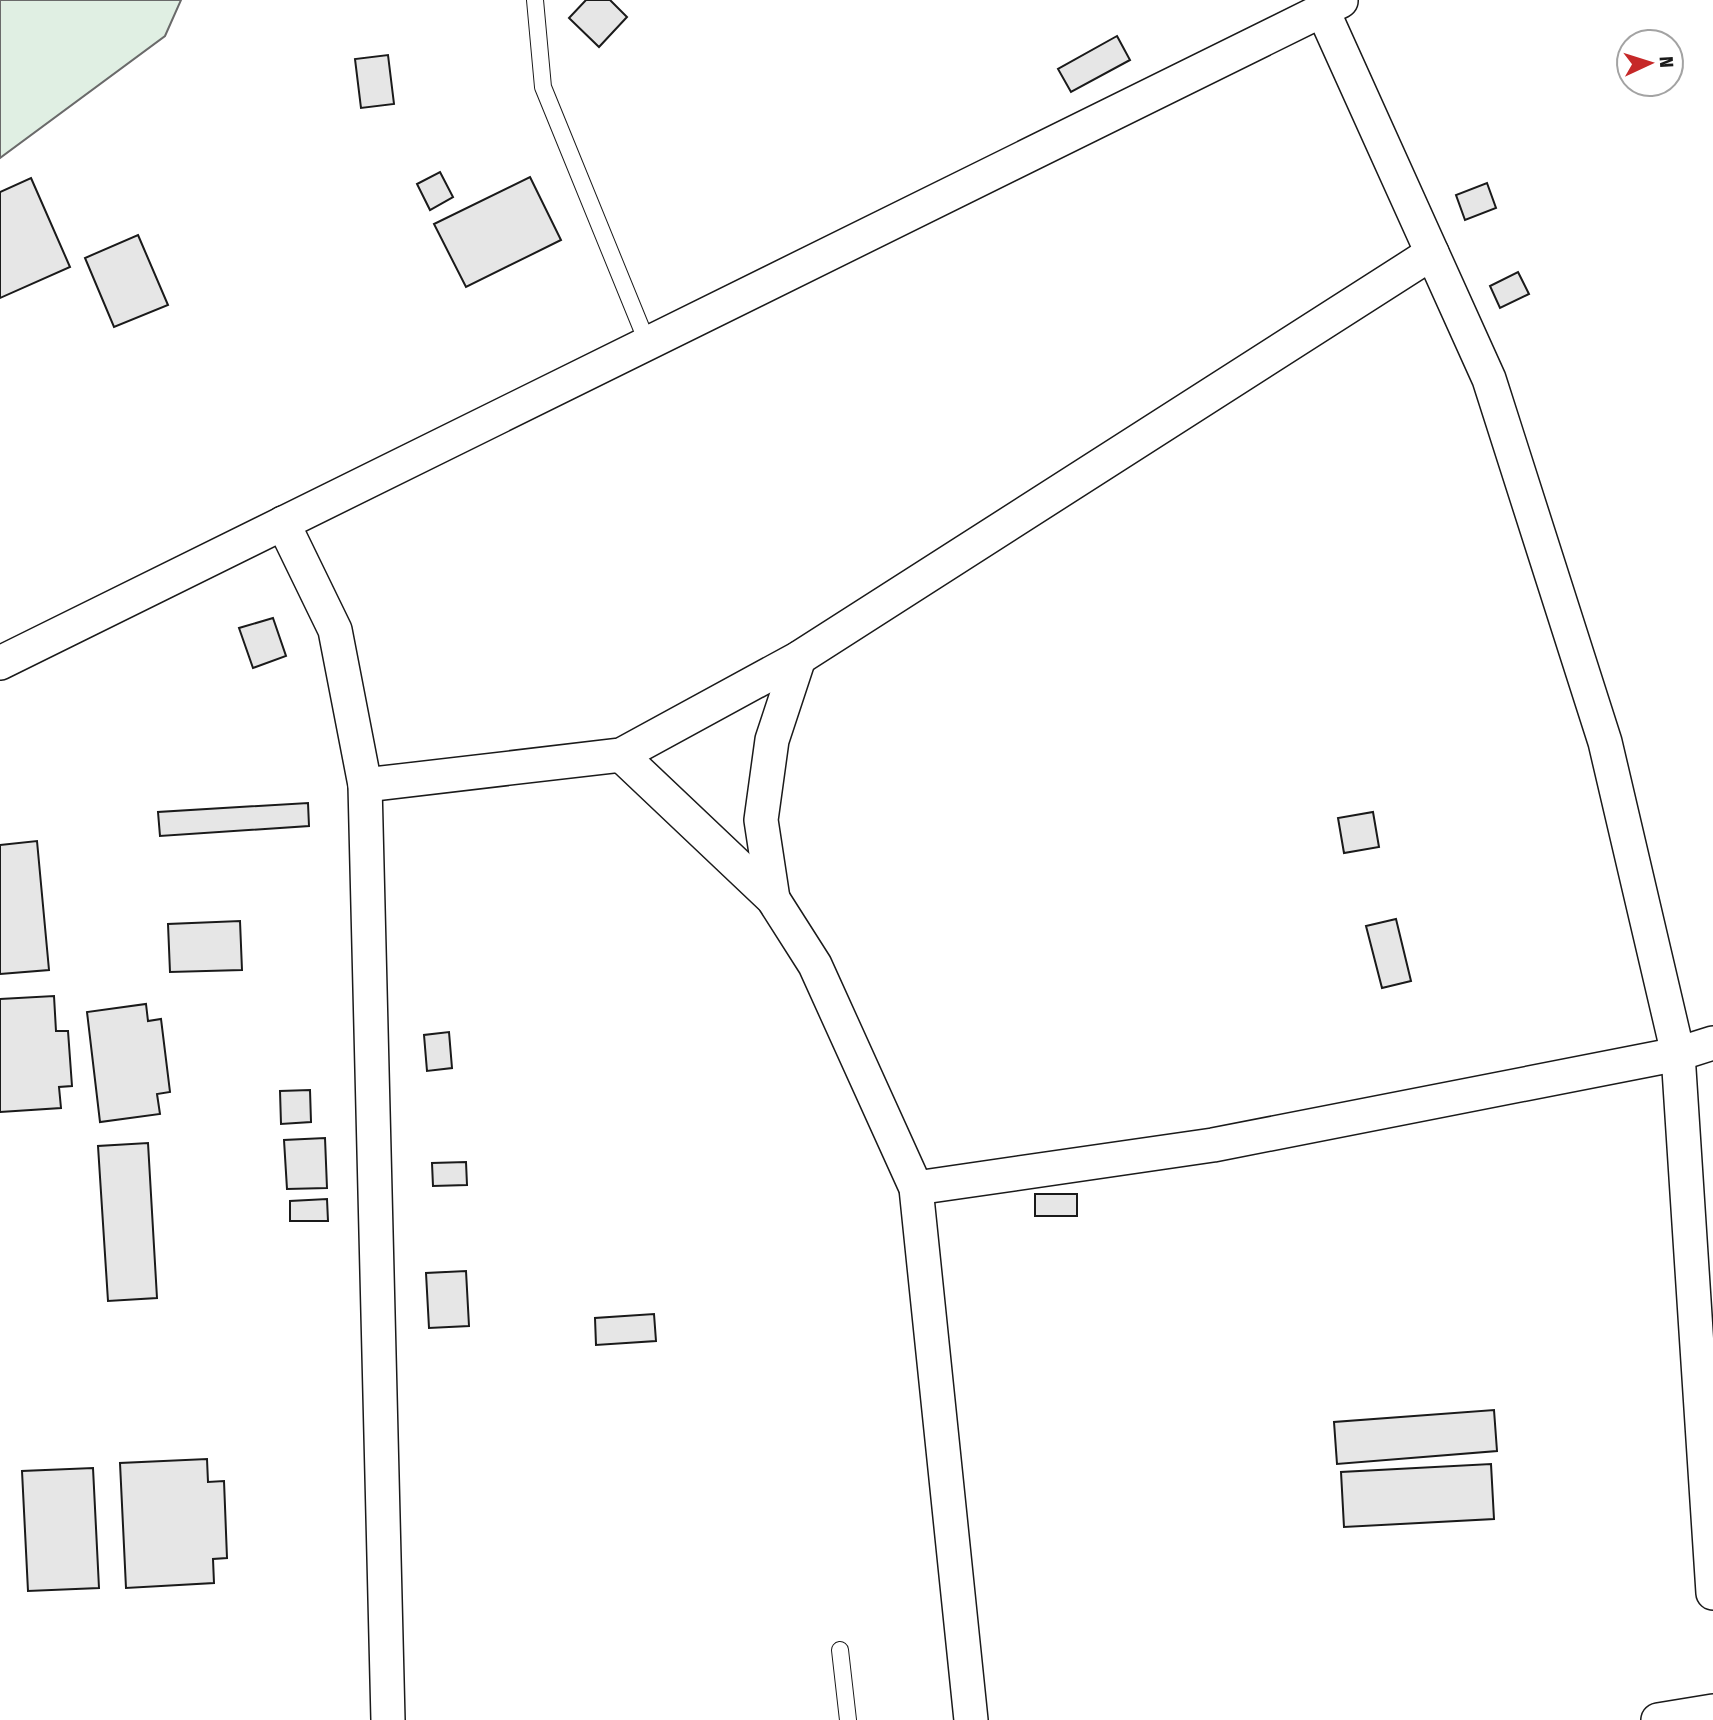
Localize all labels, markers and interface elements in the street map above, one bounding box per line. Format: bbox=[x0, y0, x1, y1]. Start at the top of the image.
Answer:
north arrow bbox=[1615, 28, 1685, 98]
text: N bbox=[1655, 55, 1678, 68]

